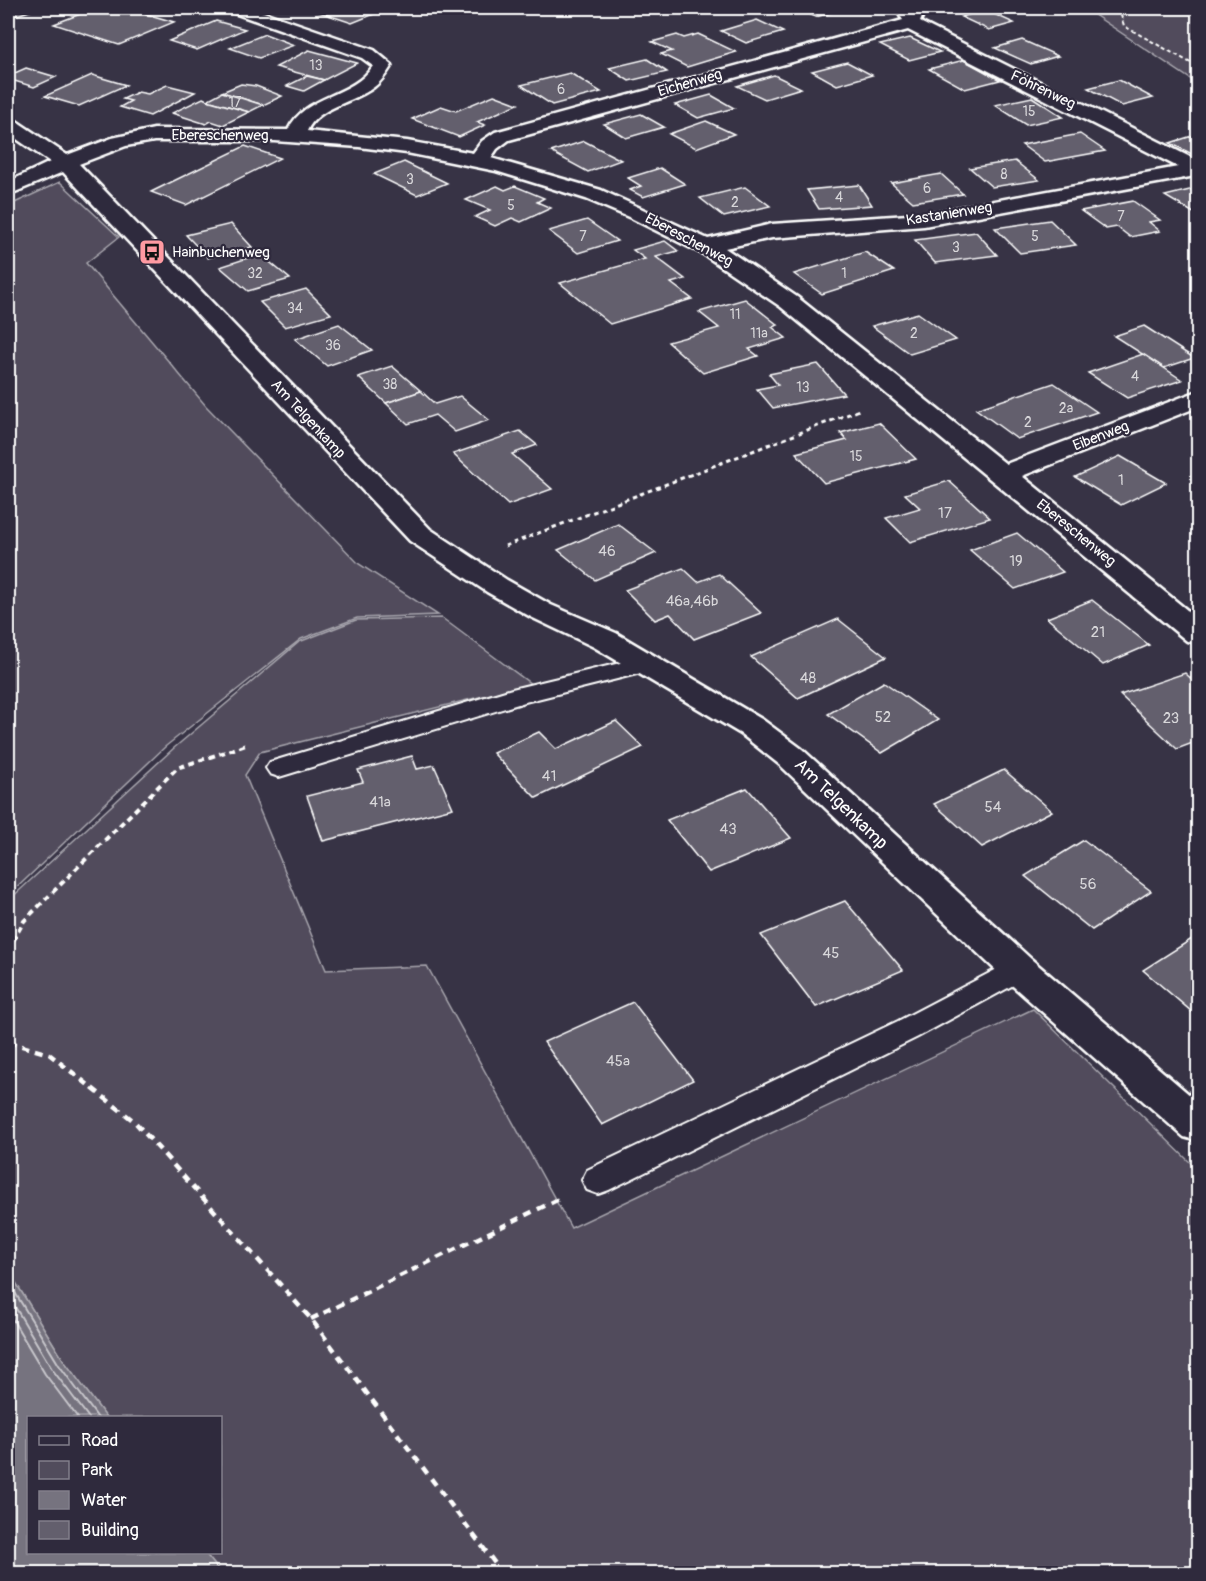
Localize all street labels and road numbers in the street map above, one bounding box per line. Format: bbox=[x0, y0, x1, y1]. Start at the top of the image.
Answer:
street label: Eichenweg bbox=[656, 65, 724, 101]
street label: Föhrenweg bbox=[1007, 66, 1079, 114]
street label: Ebereschenweg bbox=[171, 126, 269, 145]
street label: Kastanienweg bbox=[904, 198, 994, 230]
street label: Ebereschenweg bbox=[642, 209, 736, 271]
street label: Am Telgenkamp bbox=[267, 376, 349, 462]
street label: Eibenweg bbox=[1070, 417, 1132, 455]
street label: Ebereschenweg bbox=[1032, 495, 1120, 571]
street label: Am Telgenkamp bbox=[789, 754, 893, 854]

